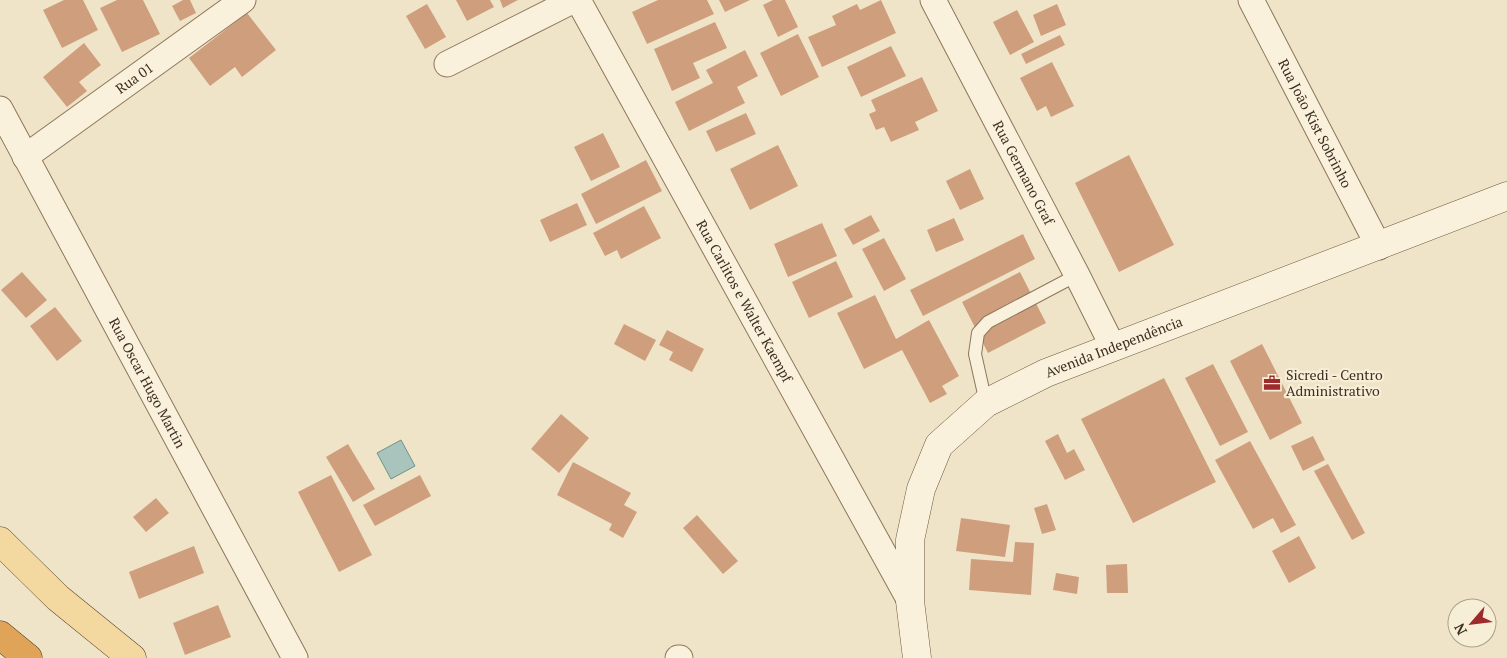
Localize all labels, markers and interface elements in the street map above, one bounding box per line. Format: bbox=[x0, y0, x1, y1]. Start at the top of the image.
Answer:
street label: Rua João Kist Sobrinho bbox=[1274, 55, 1357, 191]
street label: Rua 01 bbox=[112, 58, 157, 98]
street label: Rua Germano Graf bbox=[989, 117, 1060, 229]
street label: Rua Carlitos e Walter Kaempf bbox=[692, 216, 798, 387]
street label: Avenida Independência bbox=[1042, 311, 1185, 381]
street label: Rua Oscar Hugo Martin bbox=[105, 314, 191, 452]
place label: Sicredi - Centro Administrativo bbox=[1286, 365, 1383, 400]
office icon: Sicredi - Centro Administrativo bbox=[1262, 373, 1282, 393]
north arrow bbox=[1447, 598, 1497, 648]
text: N bbox=[1449, 620, 1471, 638]

